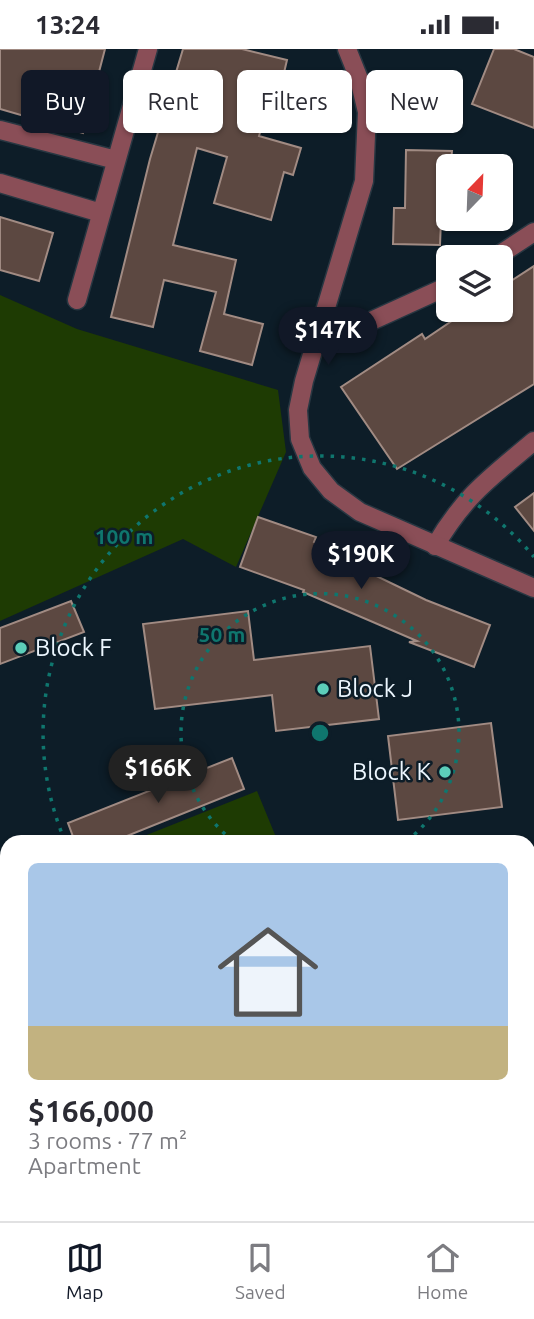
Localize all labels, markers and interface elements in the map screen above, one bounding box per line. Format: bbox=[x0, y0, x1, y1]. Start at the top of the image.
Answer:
text: 13:24 bbox=[35, 10, 100, 39]
chip: Buy bbox=[21, 70, 109, 133]
chip: Rent bbox=[123, 70, 223, 133]
chip: Filters bbox=[237, 70, 352, 133]
chip: New bbox=[366, 70, 463, 133]
north arrow bbox=[436, 154, 513, 231]
map controls bbox=[436, 154, 513, 322]
button: layers bbox=[436, 245, 513, 322]
pin: $147K bbox=[279, 307, 377, 367]
text: $147K bbox=[294, 317, 362, 342]
text: 100 m bbox=[95, 524, 153, 548]
pin: $190K bbox=[312, 531, 410, 591]
text: $190K bbox=[327, 541, 395, 566]
text: 50 m bbox=[199, 622, 245, 646]
place label: Block F bbox=[35, 634, 112, 661]
marker: Block F bbox=[13, 640, 29, 656]
place label: Block J bbox=[337, 675, 413, 702]
marker: Block J bbox=[315, 681, 331, 697]
centre of rings bbox=[308, 721, 332, 745]
pin: $166K bbox=[109, 745, 207, 805]
text: $166K bbox=[124, 755, 192, 780]
place label: Block K bbox=[352, 758, 431, 785]
marker: Block K bbox=[437, 764, 453, 780]
icon: home bbox=[205, 909, 331, 1035]
text: $166,000 bbox=[28, 1094, 154, 1128]
text: 3 rooms · 77 m² bbox=[28, 1128, 187, 1153]
text: Apartment bbox=[28, 1153, 141, 1178]
tab: Map bbox=[66, 1239, 104, 1303]
tab: Saved bbox=[235, 1239, 286, 1303]
tab: Home bbox=[417, 1239, 468, 1303]

